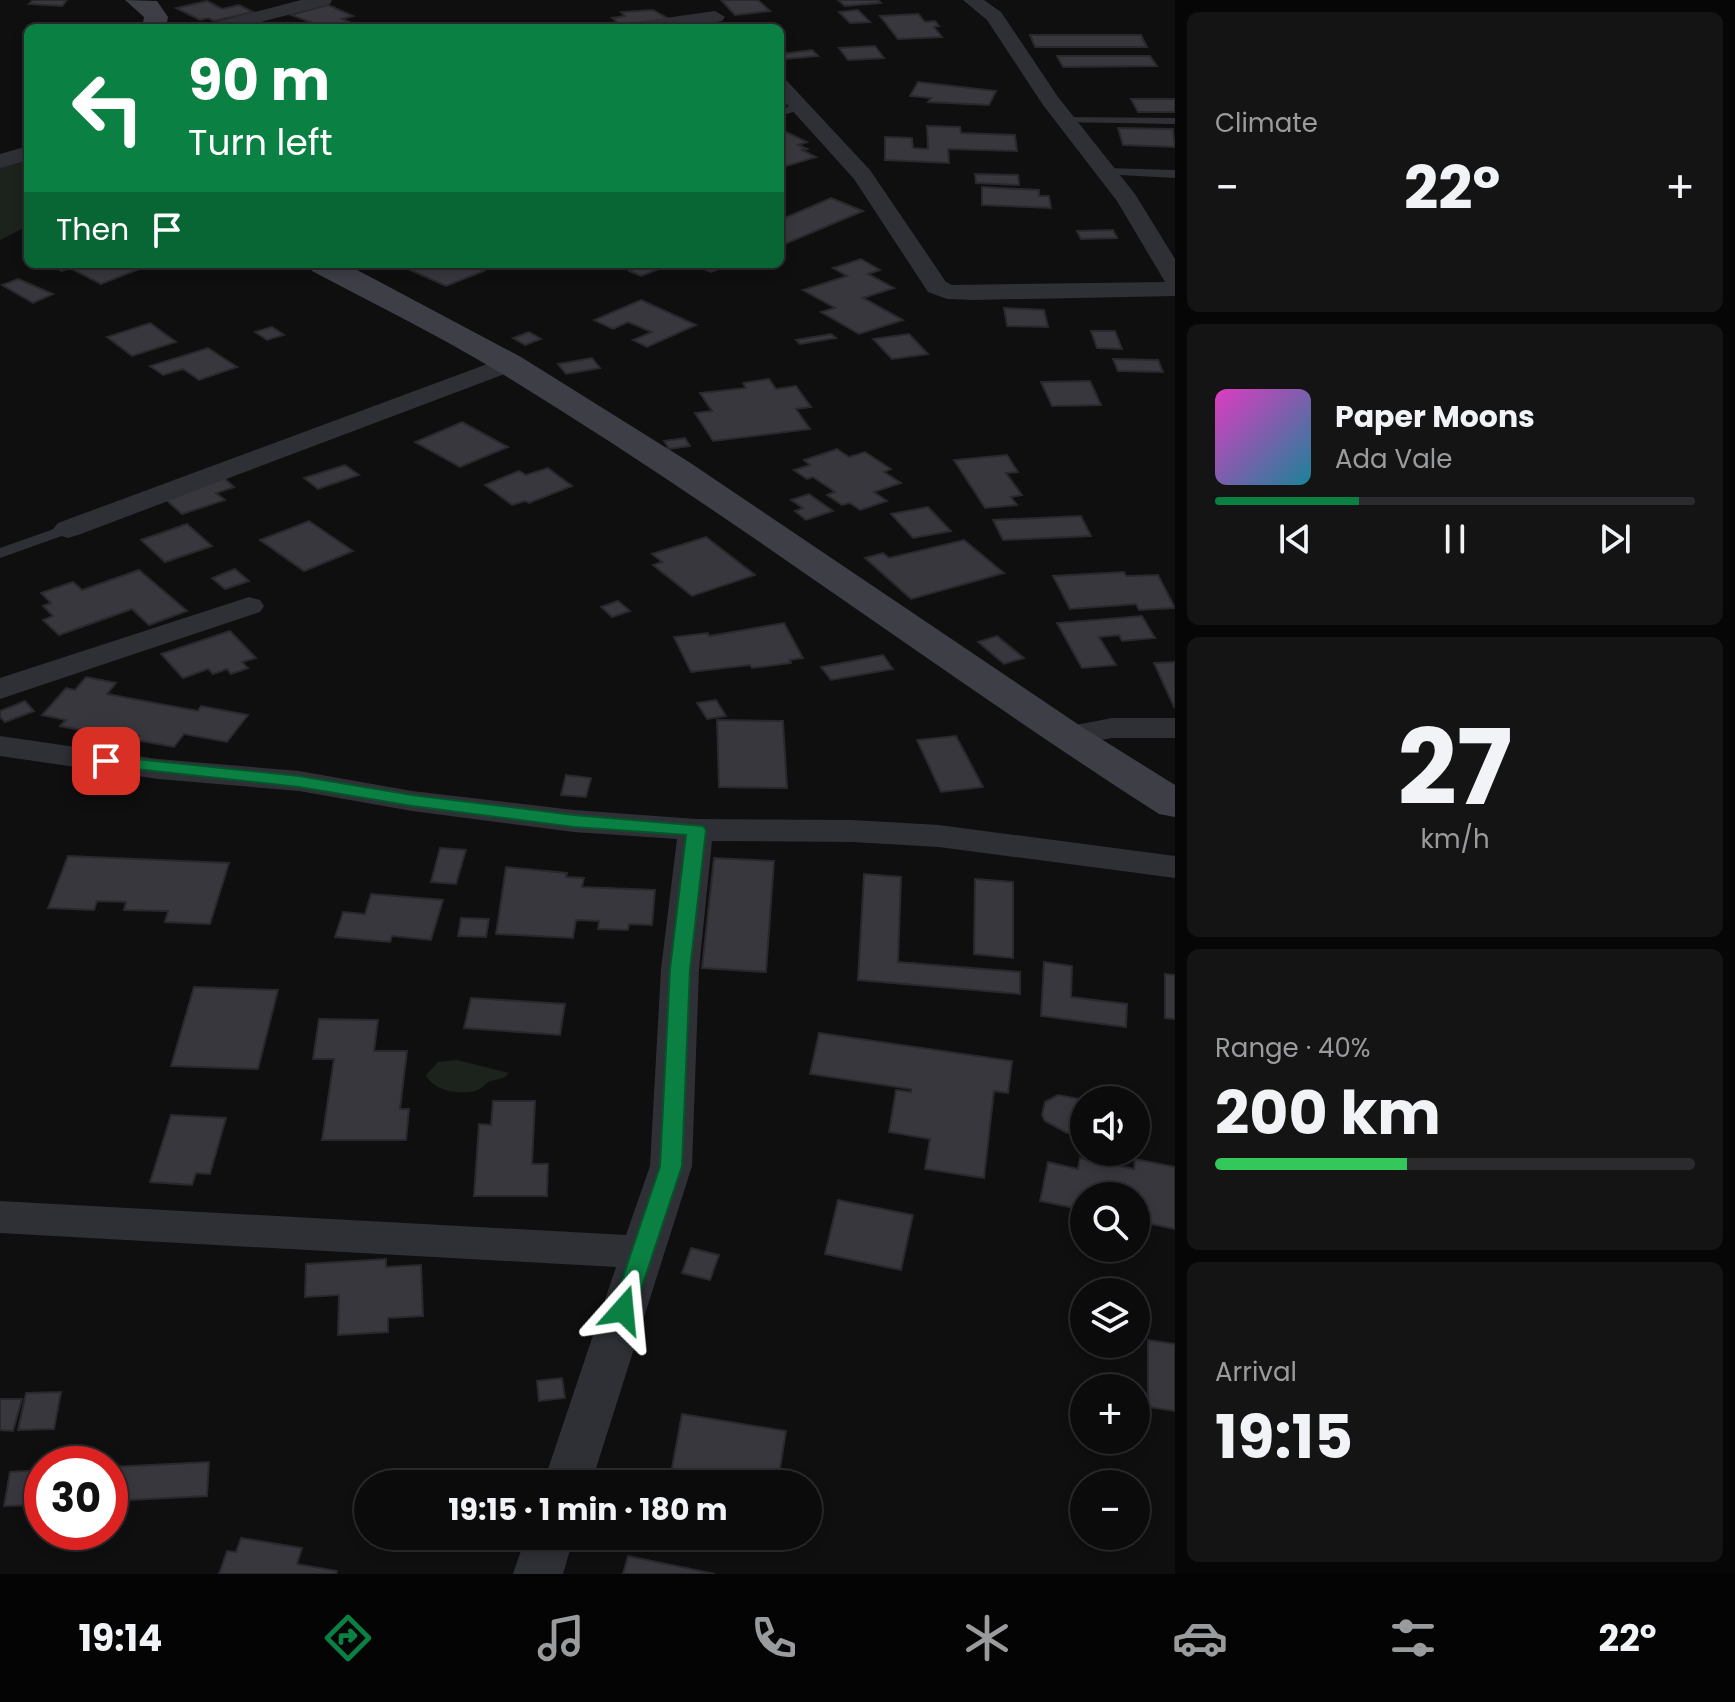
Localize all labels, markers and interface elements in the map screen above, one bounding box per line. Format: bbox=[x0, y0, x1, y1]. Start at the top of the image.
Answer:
text: 90 m bbox=[188, 41, 330, 120]
icon: left bbox=[56, 56, 160, 160]
text: Climate bbox=[1215, 105, 1318, 141]
text: Turn left bbox=[188, 117, 333, 168]
text: 22° bbox=[1404, 146, 1500, 230]
text: − bbox=[1215, 157, 1239, 218]
text: + bbox=[1665, 157, 1695, 218]
text: Then bbox=[56, 208, 129, 251]
icon: arrive bbox=[145, 208, 189, 252]
text: Paper Moons bbox=[1335, 395, 1535, 438]
text: Ada Vale bbox=[1335, 441, 1452, 477]
icon: previous bbox=[1273, 517, 1317, 561]
icon: pause bbox=[1433, 517, 1477, 561]
icon: next bbox=[1593, 517, 1637, 561]
text: 27 bbox=[1397, 695, 1513, 840]
pin bbox=[72, 727, 140, 795]
icon: arrive bbox=[84, 739, 128, 783]
text: km/h bbox=[1420, 821, 1490, 857]
text: Range · 40% bbox=[1215, 1030, 1371, 1066]
text: 200 km bbox=[1215, 1071, 1441, 1155]
map controls bbox=[1070, 1086, 1150, 1550]
button: sound bbox=[1070, 1086, 1150, 1166]
button: search bbox=[1070, 1182, 1150, 1262]
position arrow bbox=[581, 1268, 665, 1352]
button: layers bbox=[1070, 1278, 1150, 1358]
text: Arrival bbox=[1215, 1354, 1297, 1390]
button: + bbox=[1070, 1374, 1150, 1454]
text: 19:15 bbox=[1215, 1395, 1353, 1479]
speed limit sign: 30 bbox=[24, 1446, 128, 1550]
button: − bbox=[1070, 1470, 1150, 1550]
text: 19:15 · 1 min · 180 m bbox=[448, 1488, 728, 1531]
icon: directions bbox=[320, 1610, 376, 1666]
icon: music bbox=[533, 1610, 589, 1666]
icon: phone bbox=[746, 1610, 802, 1666]
icon: climate bbox=[959, 1610, 1015, 1666]
icon: car bbox=[1172, 1610, 1228, 1666]
icon: filters bbox=[1385, 1610, 1441, 1666]
text: 19:14 bbox=[79, 1613, 162, 1664]
text: 22° bbox=[1599, 1613, 1656, 1664]

